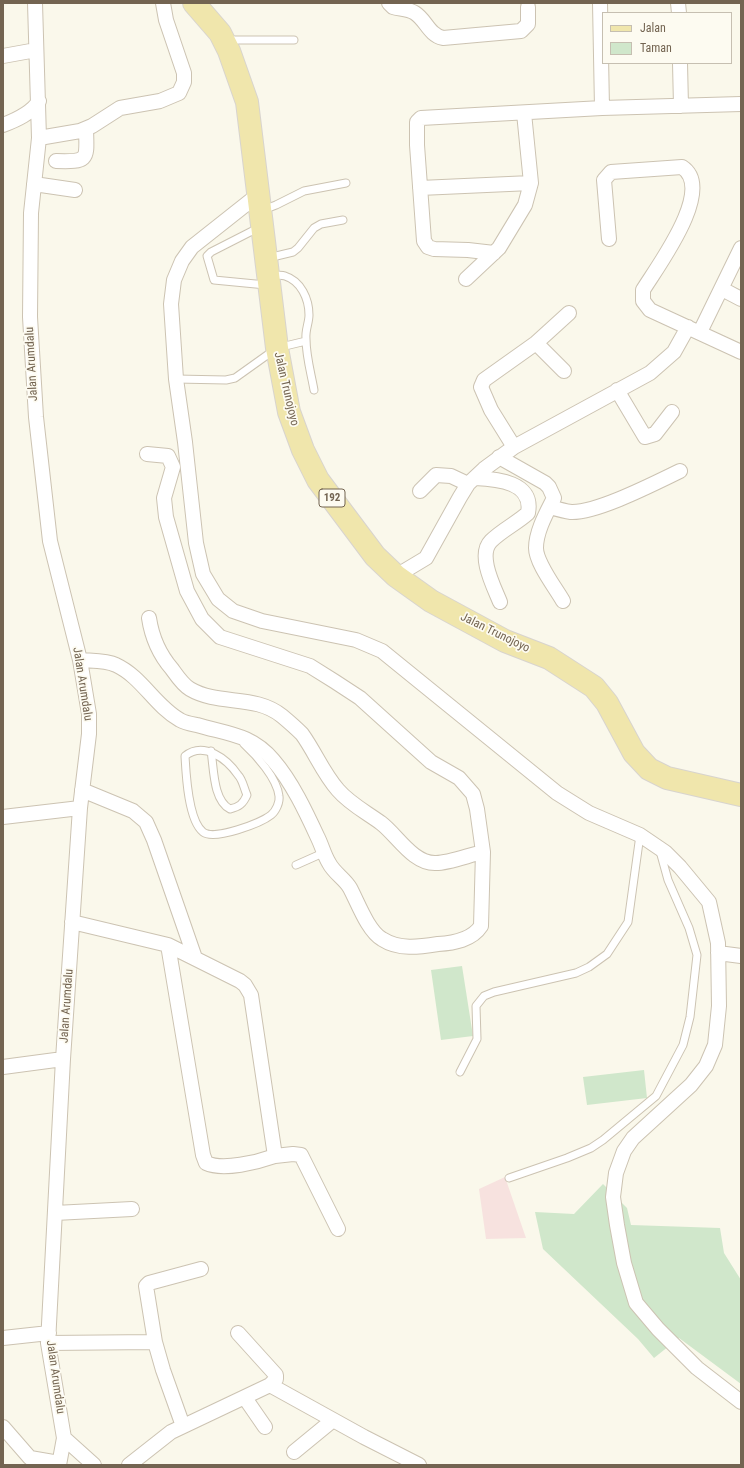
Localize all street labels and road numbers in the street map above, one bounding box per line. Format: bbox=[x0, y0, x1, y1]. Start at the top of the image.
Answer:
street label: Jalan Arumdalu bbox=[23, 327, 41, 401]
street label: Jalan Trunojoyo bbox=[271, 351, 301, 427]
road number: 192 bbox=[319, 489, 345, 507]
street label: Jalan Trunojoyo bbox=[458, 610, 532, 656]
street label: Jalan Arumdalu bbox=[69, 646, 95, 722]
street label: Jalan Arumdalu bbox=[57, 968, 77, 1044]
street label: Jalan Arumdalu bbox=[43, 1339, 67, 1415]

